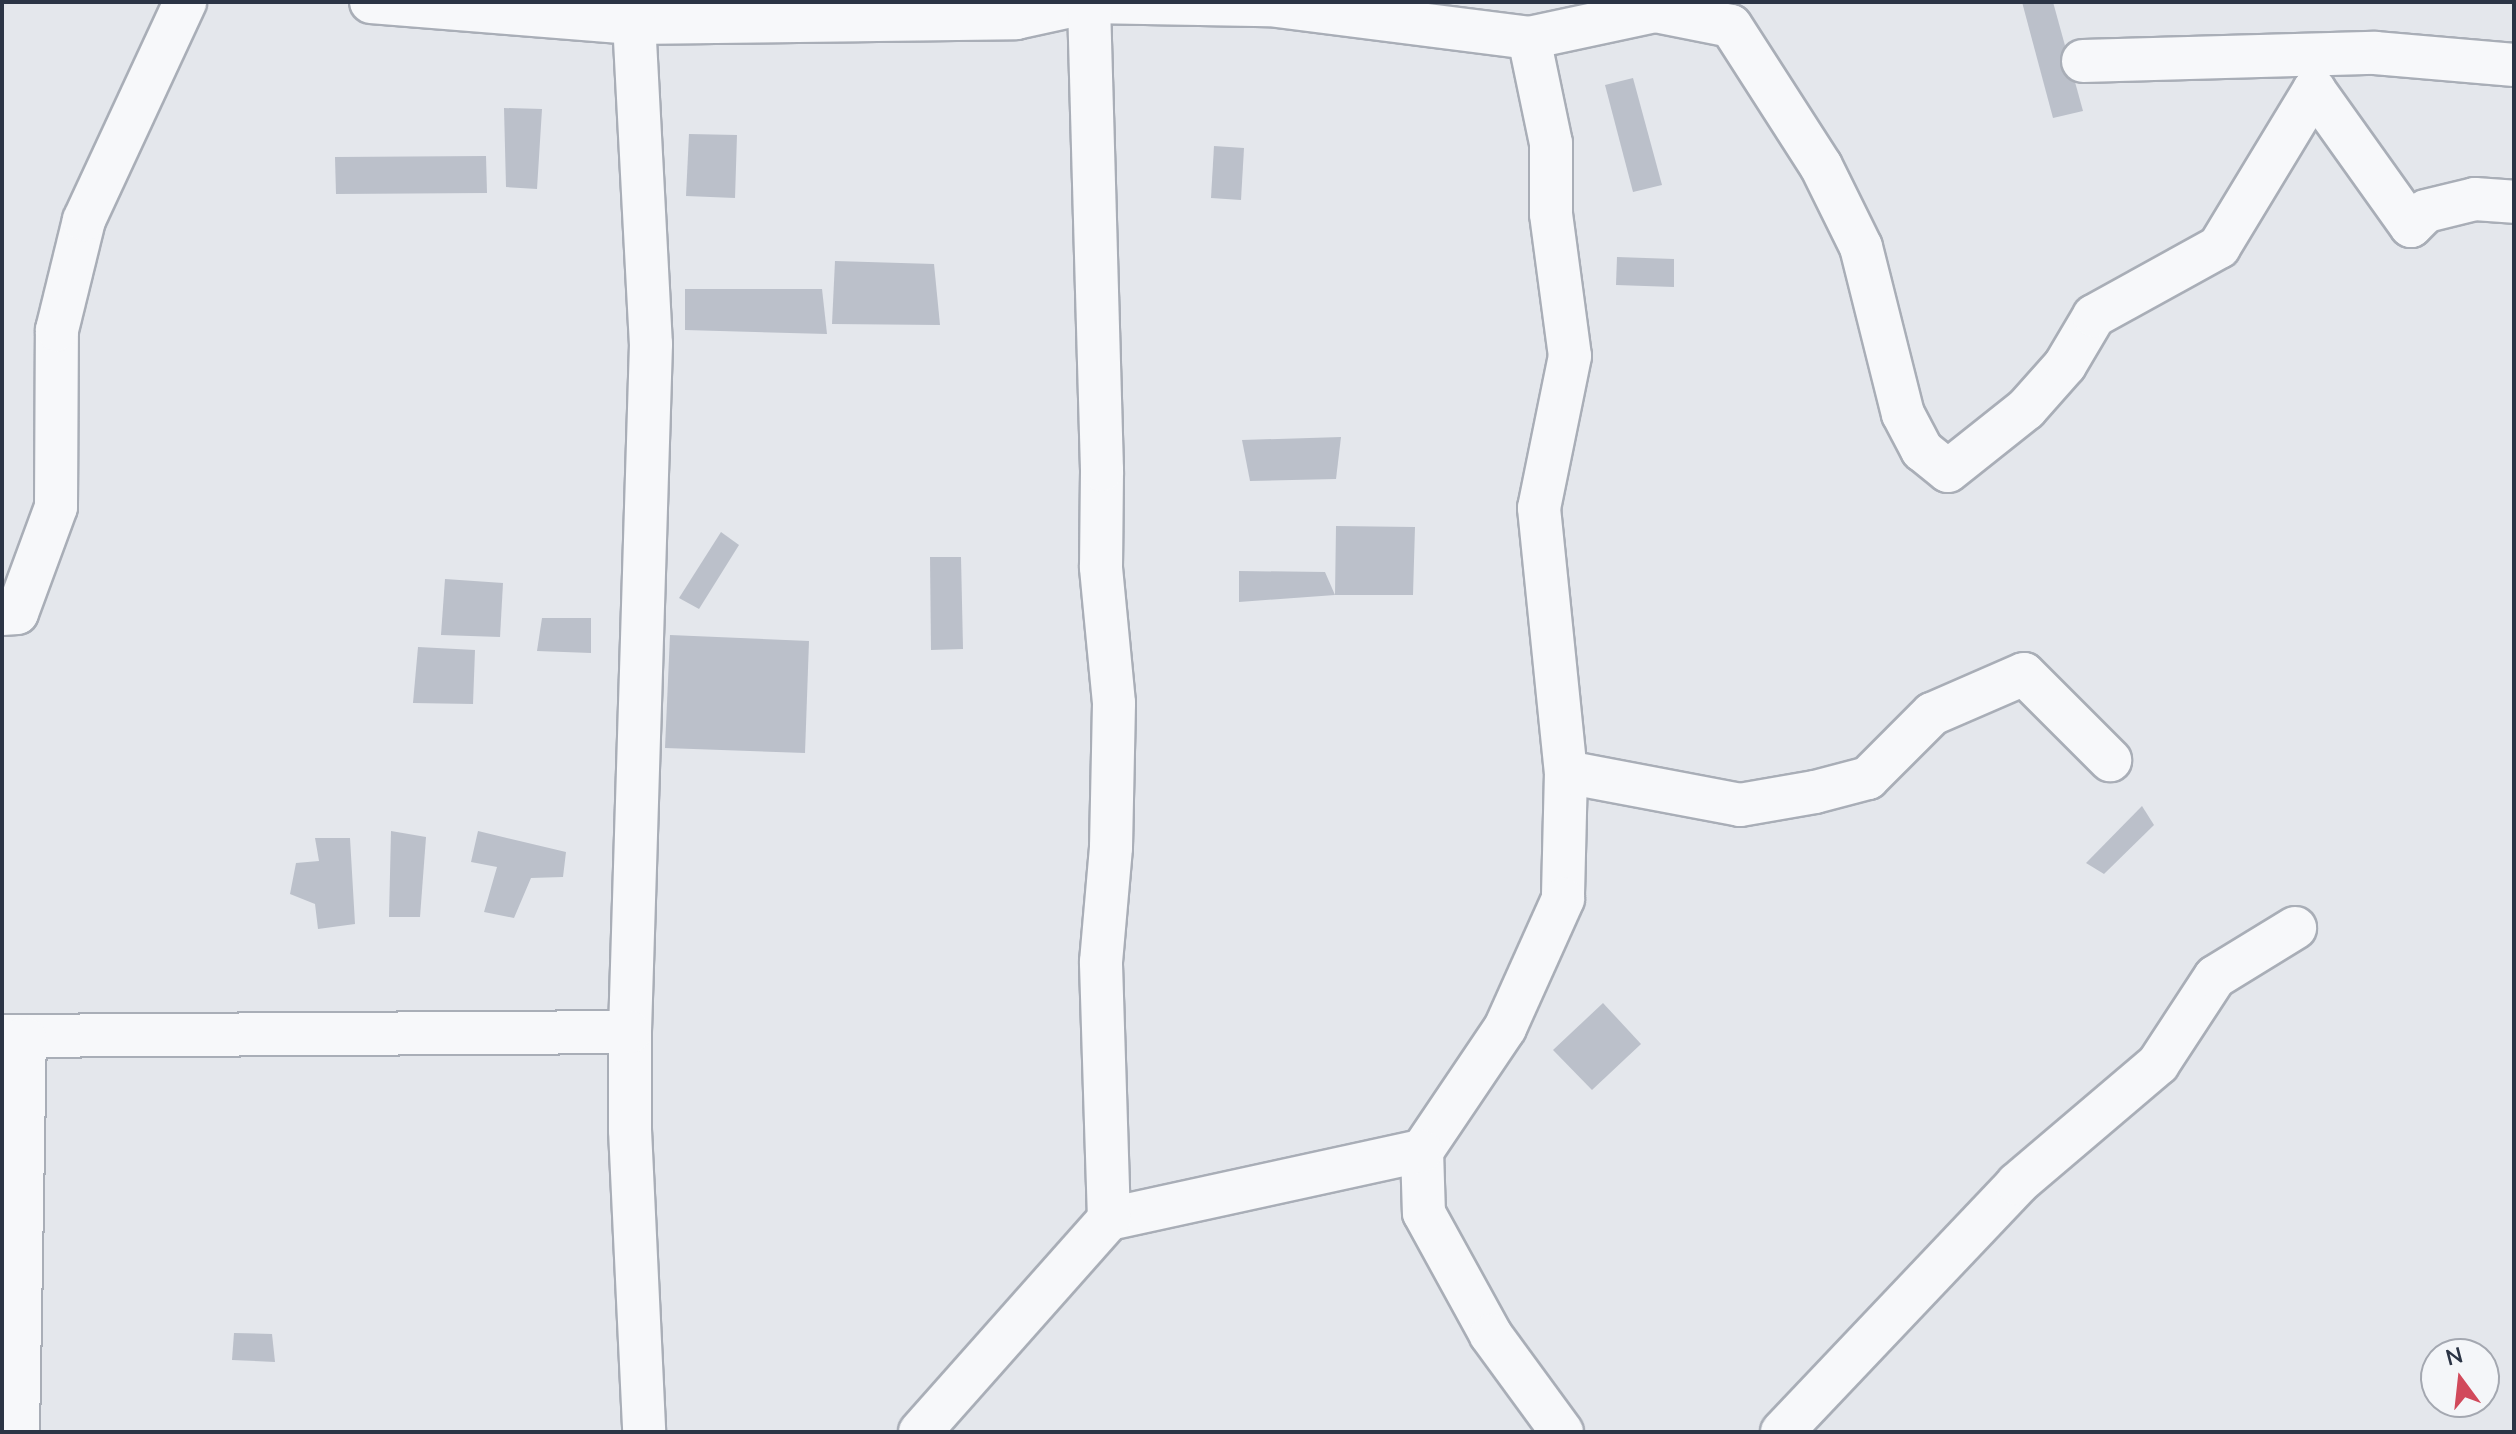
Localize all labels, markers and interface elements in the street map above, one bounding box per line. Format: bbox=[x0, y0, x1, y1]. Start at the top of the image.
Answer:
north arrow bbox=[2420, 1338, 2500, 1418]
text: N bbox=[2442, 1340, 2466, 1373]

